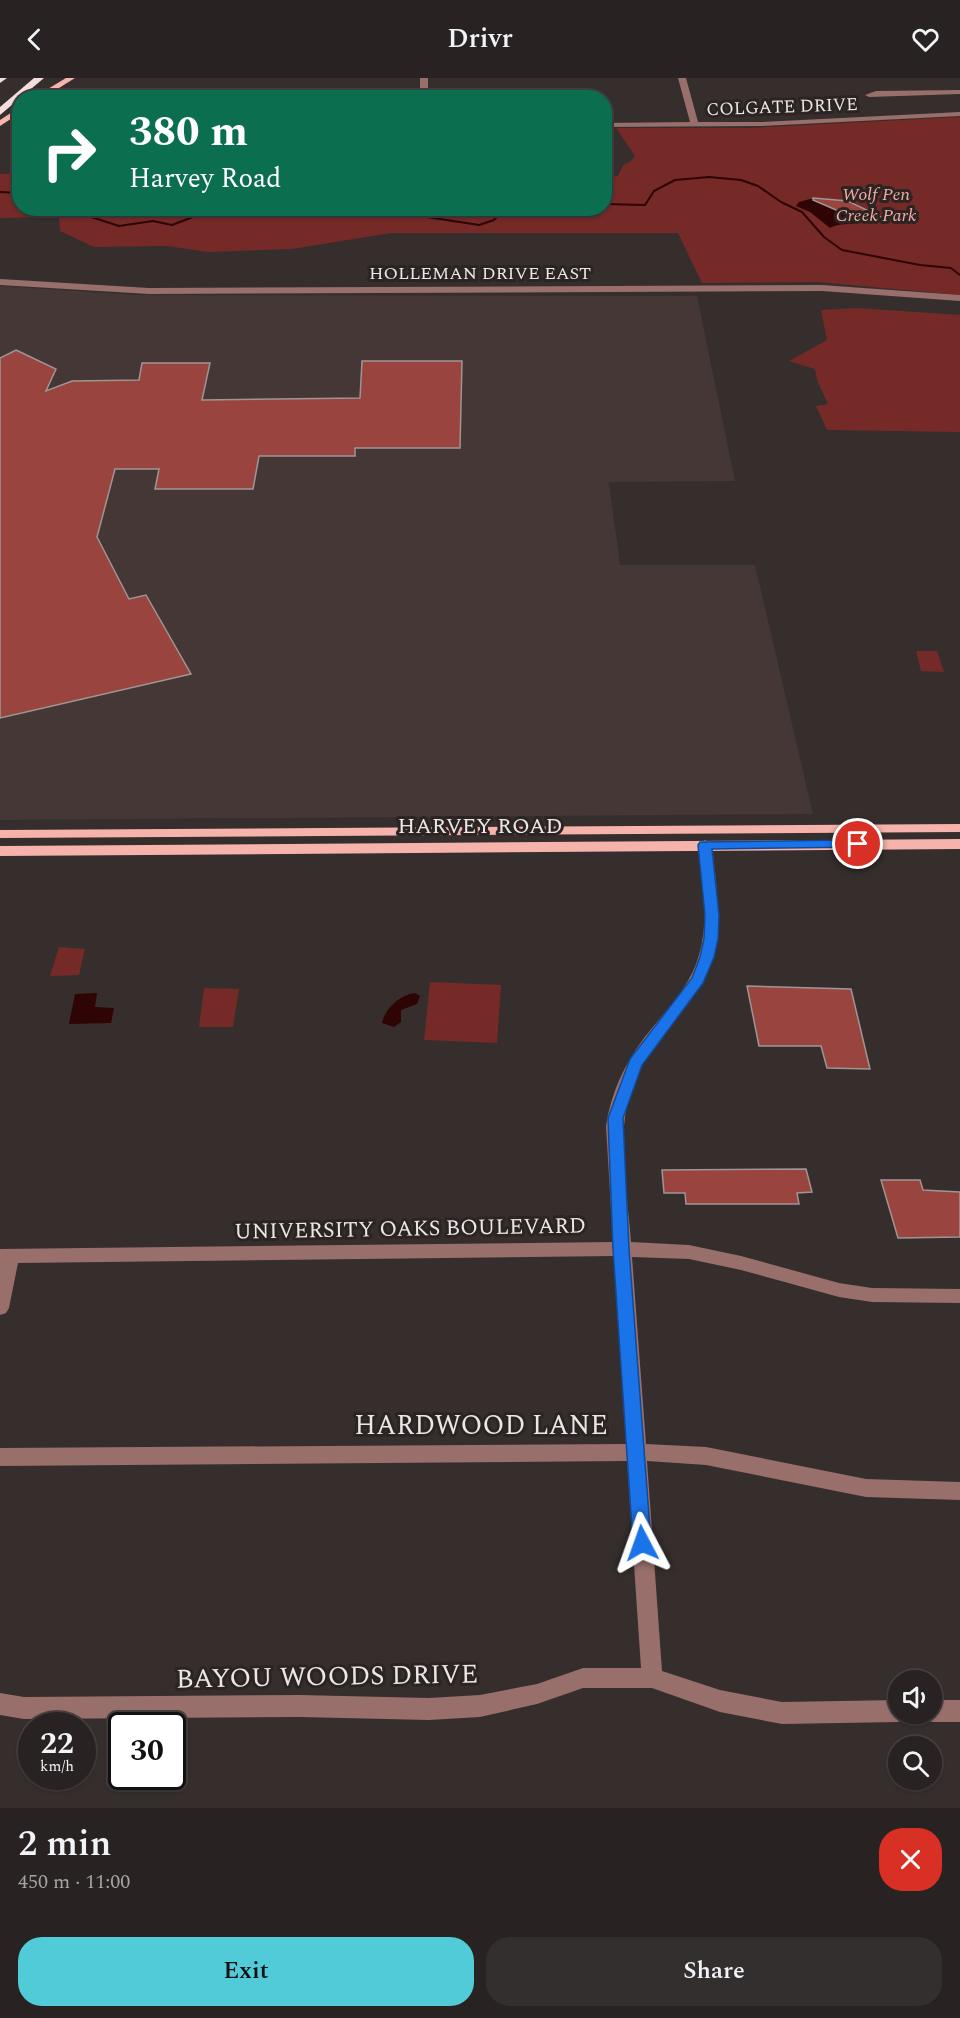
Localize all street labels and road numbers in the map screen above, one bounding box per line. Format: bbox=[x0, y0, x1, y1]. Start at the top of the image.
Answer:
street label: COLGATE DRIVE bbox=[706, 91, 858, 123]
street label: HOLLEMAN DRIVE EAST bbox=[369, 260, 591, 287]
street label: HARVEY ROAD bbox=[397, 810, 563, 843]
street label: UNIVERSITY OAKS BOULEVARD bbox=[234, 1209, 586, 1249]
street label: HARDWOOD LANE bbox=[354, 1405, 608, 1447]
street label: BAYOU WOODS DRIVE bbox=[175, 1653, 479, 1701]

